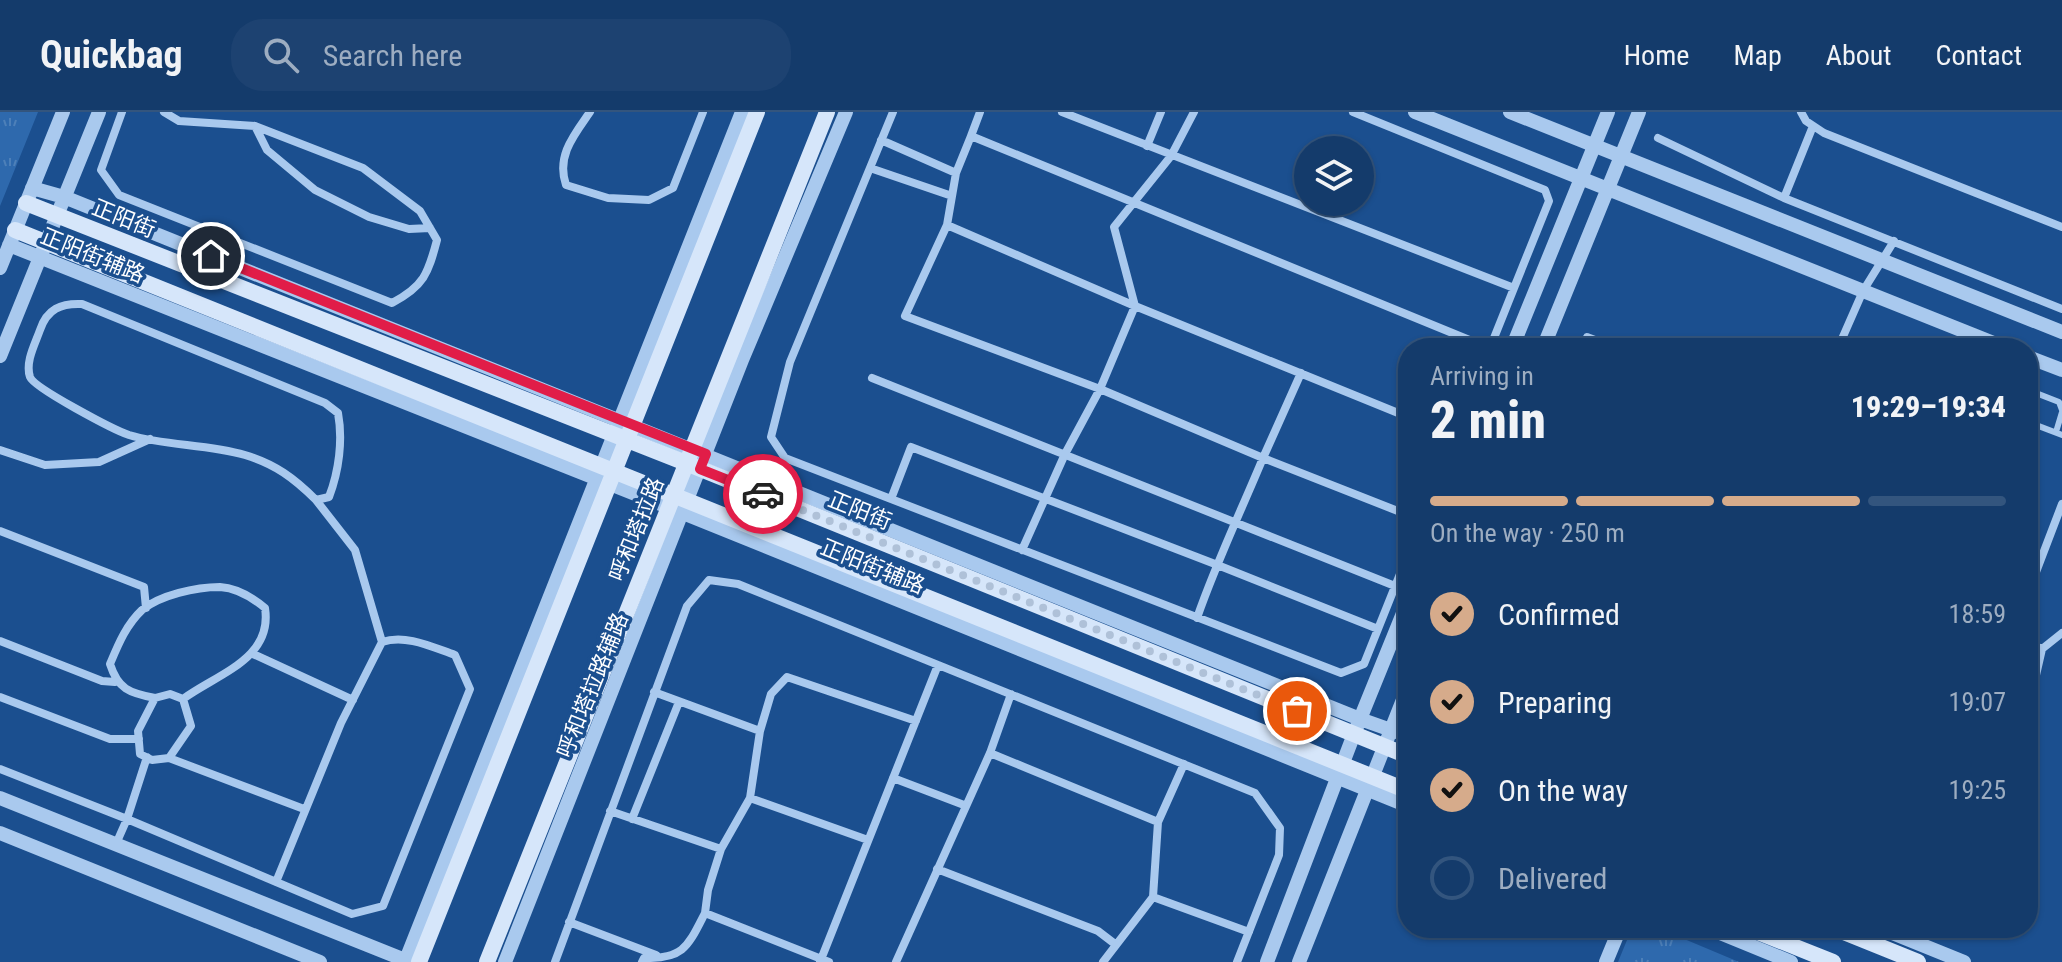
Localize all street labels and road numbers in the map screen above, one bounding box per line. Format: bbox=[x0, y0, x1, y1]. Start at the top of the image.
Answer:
street label: 正阳街 bbox=[89, 195, 159, 242]
street label: 正阳街辅路 bbox=[37, 223, 148, 288]
street label: 呼和塔拉路 bbox=[604, 474, 669, 585]
street label: 正阳街 bbox=[825, 487, 895, 534]
street label: 正阳街辅路 bbox=[817, 534, 928, 599]
street label: 呼和塔拉路辅路 bbox=[552, 609, 633, 761]

